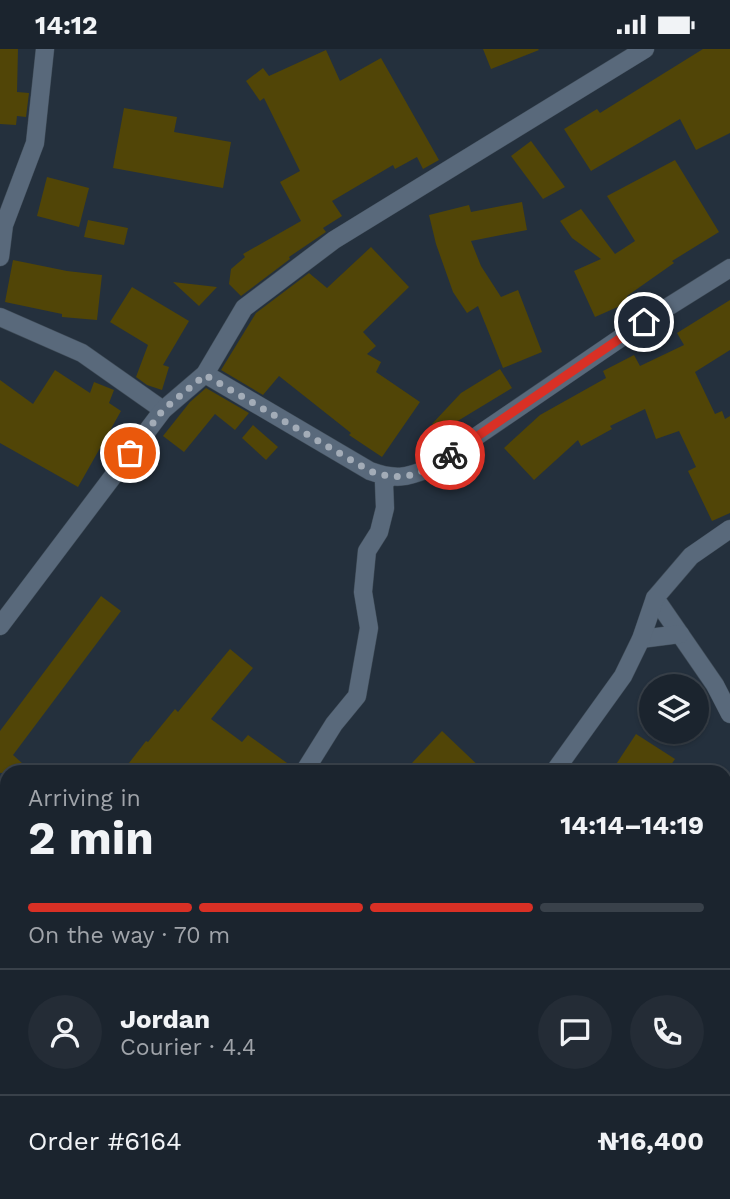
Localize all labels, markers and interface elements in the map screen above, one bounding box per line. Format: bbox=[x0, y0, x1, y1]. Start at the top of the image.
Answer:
text: 14:12 bbox=[35, 10, 98, 40]
pin bbox=[614, 292, 674, 352]
icon: home bbox=[625, 303, 663, 341]
courier bbox=[415, 420, 485, 490]
pin bbox=[100, 423, 160, 483]
icon: bag bbox=[111, 434, 149, 472]
icon: bike bbox=[431, 436, 469, 474]
map controls bbox=[639, 674, 709, 744]
button: layers bbox=[639, 674, 709, 744]
text: Arriving in bbox=[28, 785, 141, 812]
text: 14:14–14:19 bbox=[560, 810, 704, 840]
text: 2 min bbox=[28, 811, 154, 865]
text: On the way · 70 m bbox=[28, 922, 230, 949]
button: person bbox=[28, 995, 102, 1069]
button: chat bbox=[538, 995, 612, 1069]
button: phone bbox=[630, 995, 704, 1069]
text: Jordan bbox=[120, 1004, 210, 1034]
text: Courier · 4.4 bbox=[120, 1034, 256, 1061]
text: Order #6164 bbox=[28, 1126, 182, 1156]
text: ₦16,400 bbox=[598, 1126, 704, 1156]

